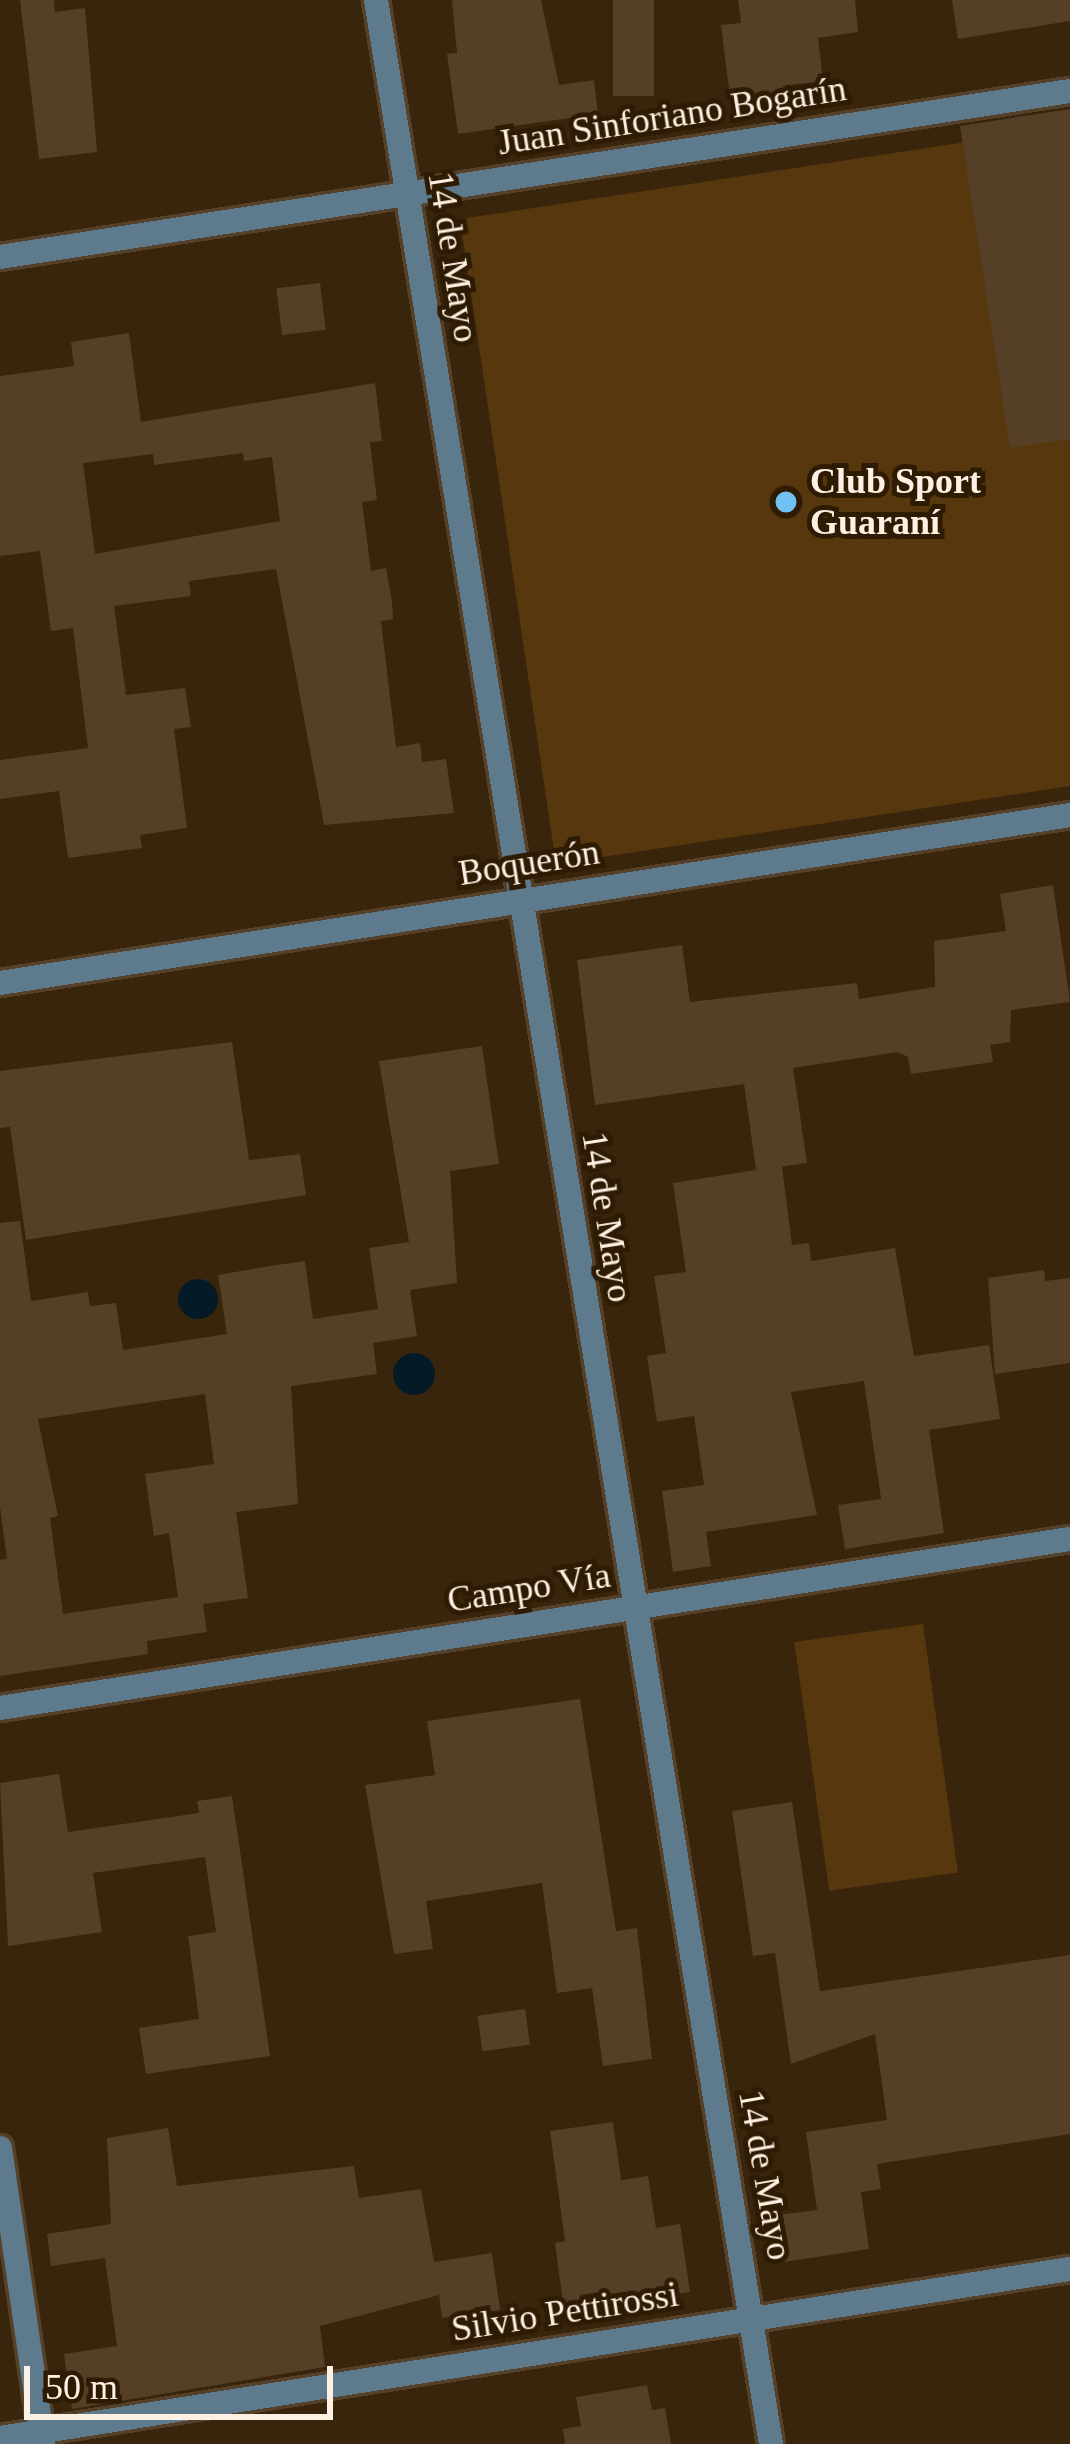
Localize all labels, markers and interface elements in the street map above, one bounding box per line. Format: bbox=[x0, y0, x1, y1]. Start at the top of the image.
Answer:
street label: Juan Sinforiano Bogarín bbox=[495, 67, 849, 165]
street label: 14 de Mayo bbox=[418, 169, 488, 345]
place label: Club Sport Guaraní bbox=[810, 459, 981, 544]
marker: Club Sport Guaraní bbox=[773, 489, 799, 515]
street label: Boquerón bbox=[456, 831, 602, 895]
street label: 14 de Mayo bbox=[572, 1129, 642, 1305]
street label: Campo Vía bbox=[444, 1554, 614, 1622]
street label: 14 de Mayo bbox=[729, 2087, 801, 2263]
street label: Silvio Pettirossi bbox=[449, 2273, 681, 2351]
scale bar bbox=[30, 2342, 339, 2416]
text: 50 m bbox=[45, 2367, 118, 2407]

